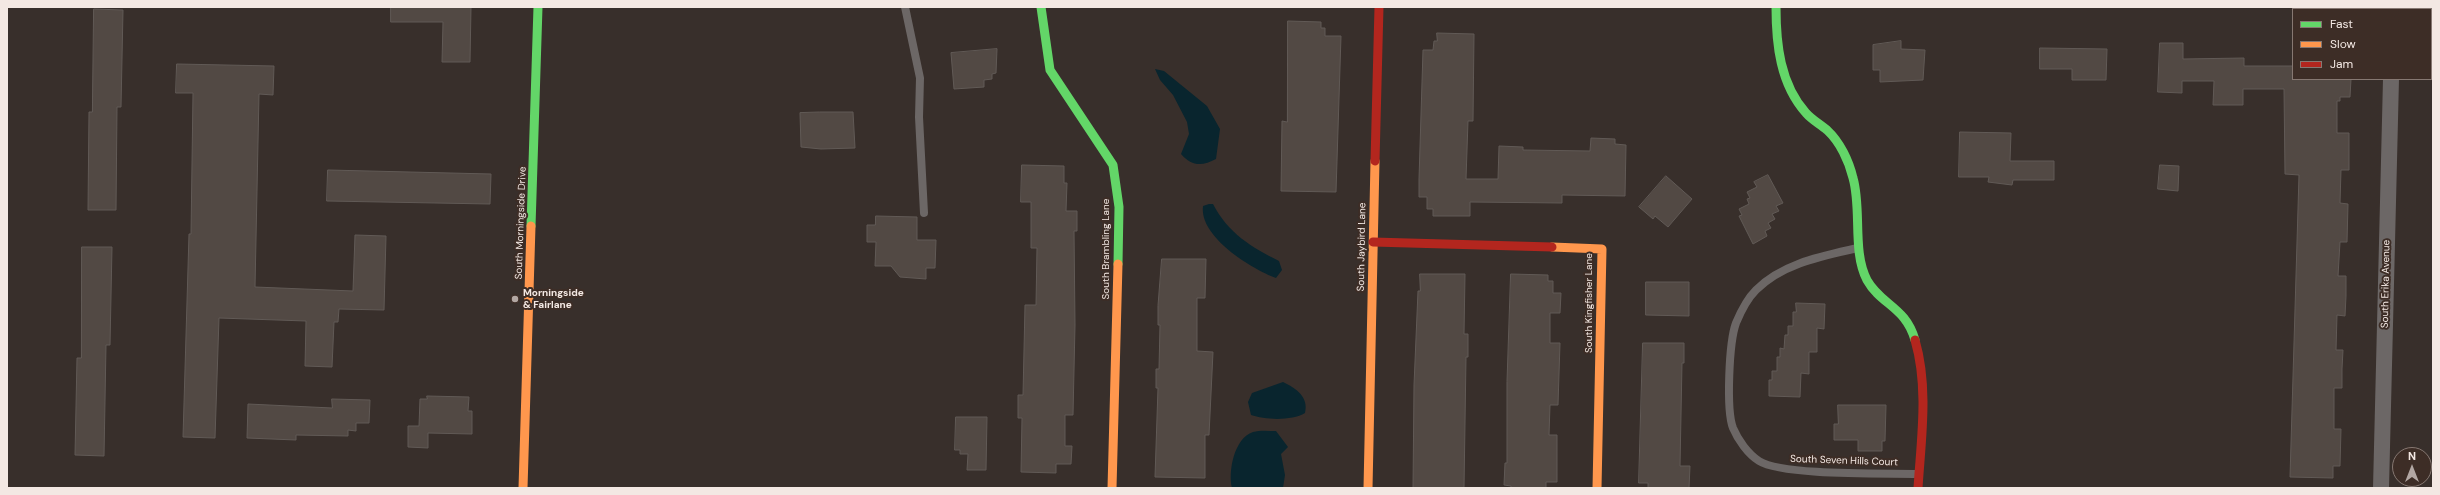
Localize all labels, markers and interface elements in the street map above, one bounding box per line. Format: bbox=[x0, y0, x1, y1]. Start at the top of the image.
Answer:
legend bbox=[2292, 8, 2432, 80]
text: Fast bbox=[2330, 16, 2353, 32]
text: Slow bbox=[2330, 36, 2356, 52]
text: Jam bbox=[2330, 56, 2353, 72]
street label: South Morningside Drive bbox=[513, 166, 529, 280]
street label: South Brambling Lane bbox=[1100, 199, 1112, 299]
street label: South Jaybird Lane bbox=[1355, 202, 1369, 292]
street label: South Erika Avenue bbox=[2379, 240, 2393, 328]
street label: South Kingfisher Lane bbox=[1583, 253, 1595, 353]
place label: Morningside & Fairlane bbox=[523, 287, 584, 310]
marker: Morningside & Fairlane bbox=[510, 294, 520, 304]
north arrow bbox=[2392, 447, 2432, 487]
text: N bbox=[2408, 449, 2416, 463]
street label: South Seven Hills Court bbox=[1790, 453, 1898, 469]

